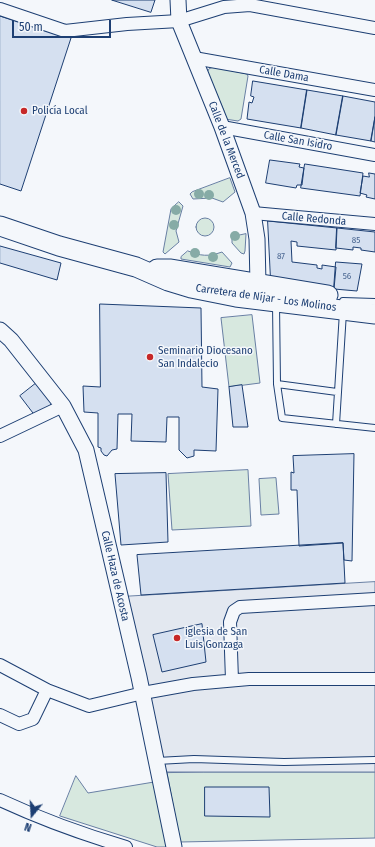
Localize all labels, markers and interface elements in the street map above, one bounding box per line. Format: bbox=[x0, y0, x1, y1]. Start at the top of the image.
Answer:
scale bar bbox=[14, 12, 113, 38]
text: 50 m bbox=[19, 20, 43, 34]
street label: Calle Dama bbox=[258, 63, 310, 85]
street label: Calle de la Merced bbox=[205, 99, 247, 181]
place label: Policía Local bbox=[32, 104, 88, 118]
marker: Policía Local bbox=[19, 106, 29, 116]
street label: Calle San Isidro bbox=[263, 128, 333, 154]
street label: Calle Redonda bbox=[281, 210, 347, 228]
house number: 85 bbox=[352, 235, 360, 245]
house number: 87 bbox=[277, 251, 285, 261]
house number: 56 bbox=[343, 271, 351, 281]
street label: Carretera de Níjar - Los Molinos bbox=[195, 282, 337, 314]
place label: Seminario Diocesano San Indalecio bbox=[158, 344, 253, 370]
marker: Seminario Diocesano San Indalecio bbox=[145, 352, 155, 362]
street label: Calle Haza de Acosta bbox=[98, 530, 132, 622]
place label: iglesia de San Luis Gonzaga bbox=[185, 625, 247, 651]
marker: iglesia de San Luis Gonzaga bbox=[172, 633, 182, 643]
north arrow bbox=[12, 795, 52, 835]
text: N bbox=[23, 820, 33, 834]

